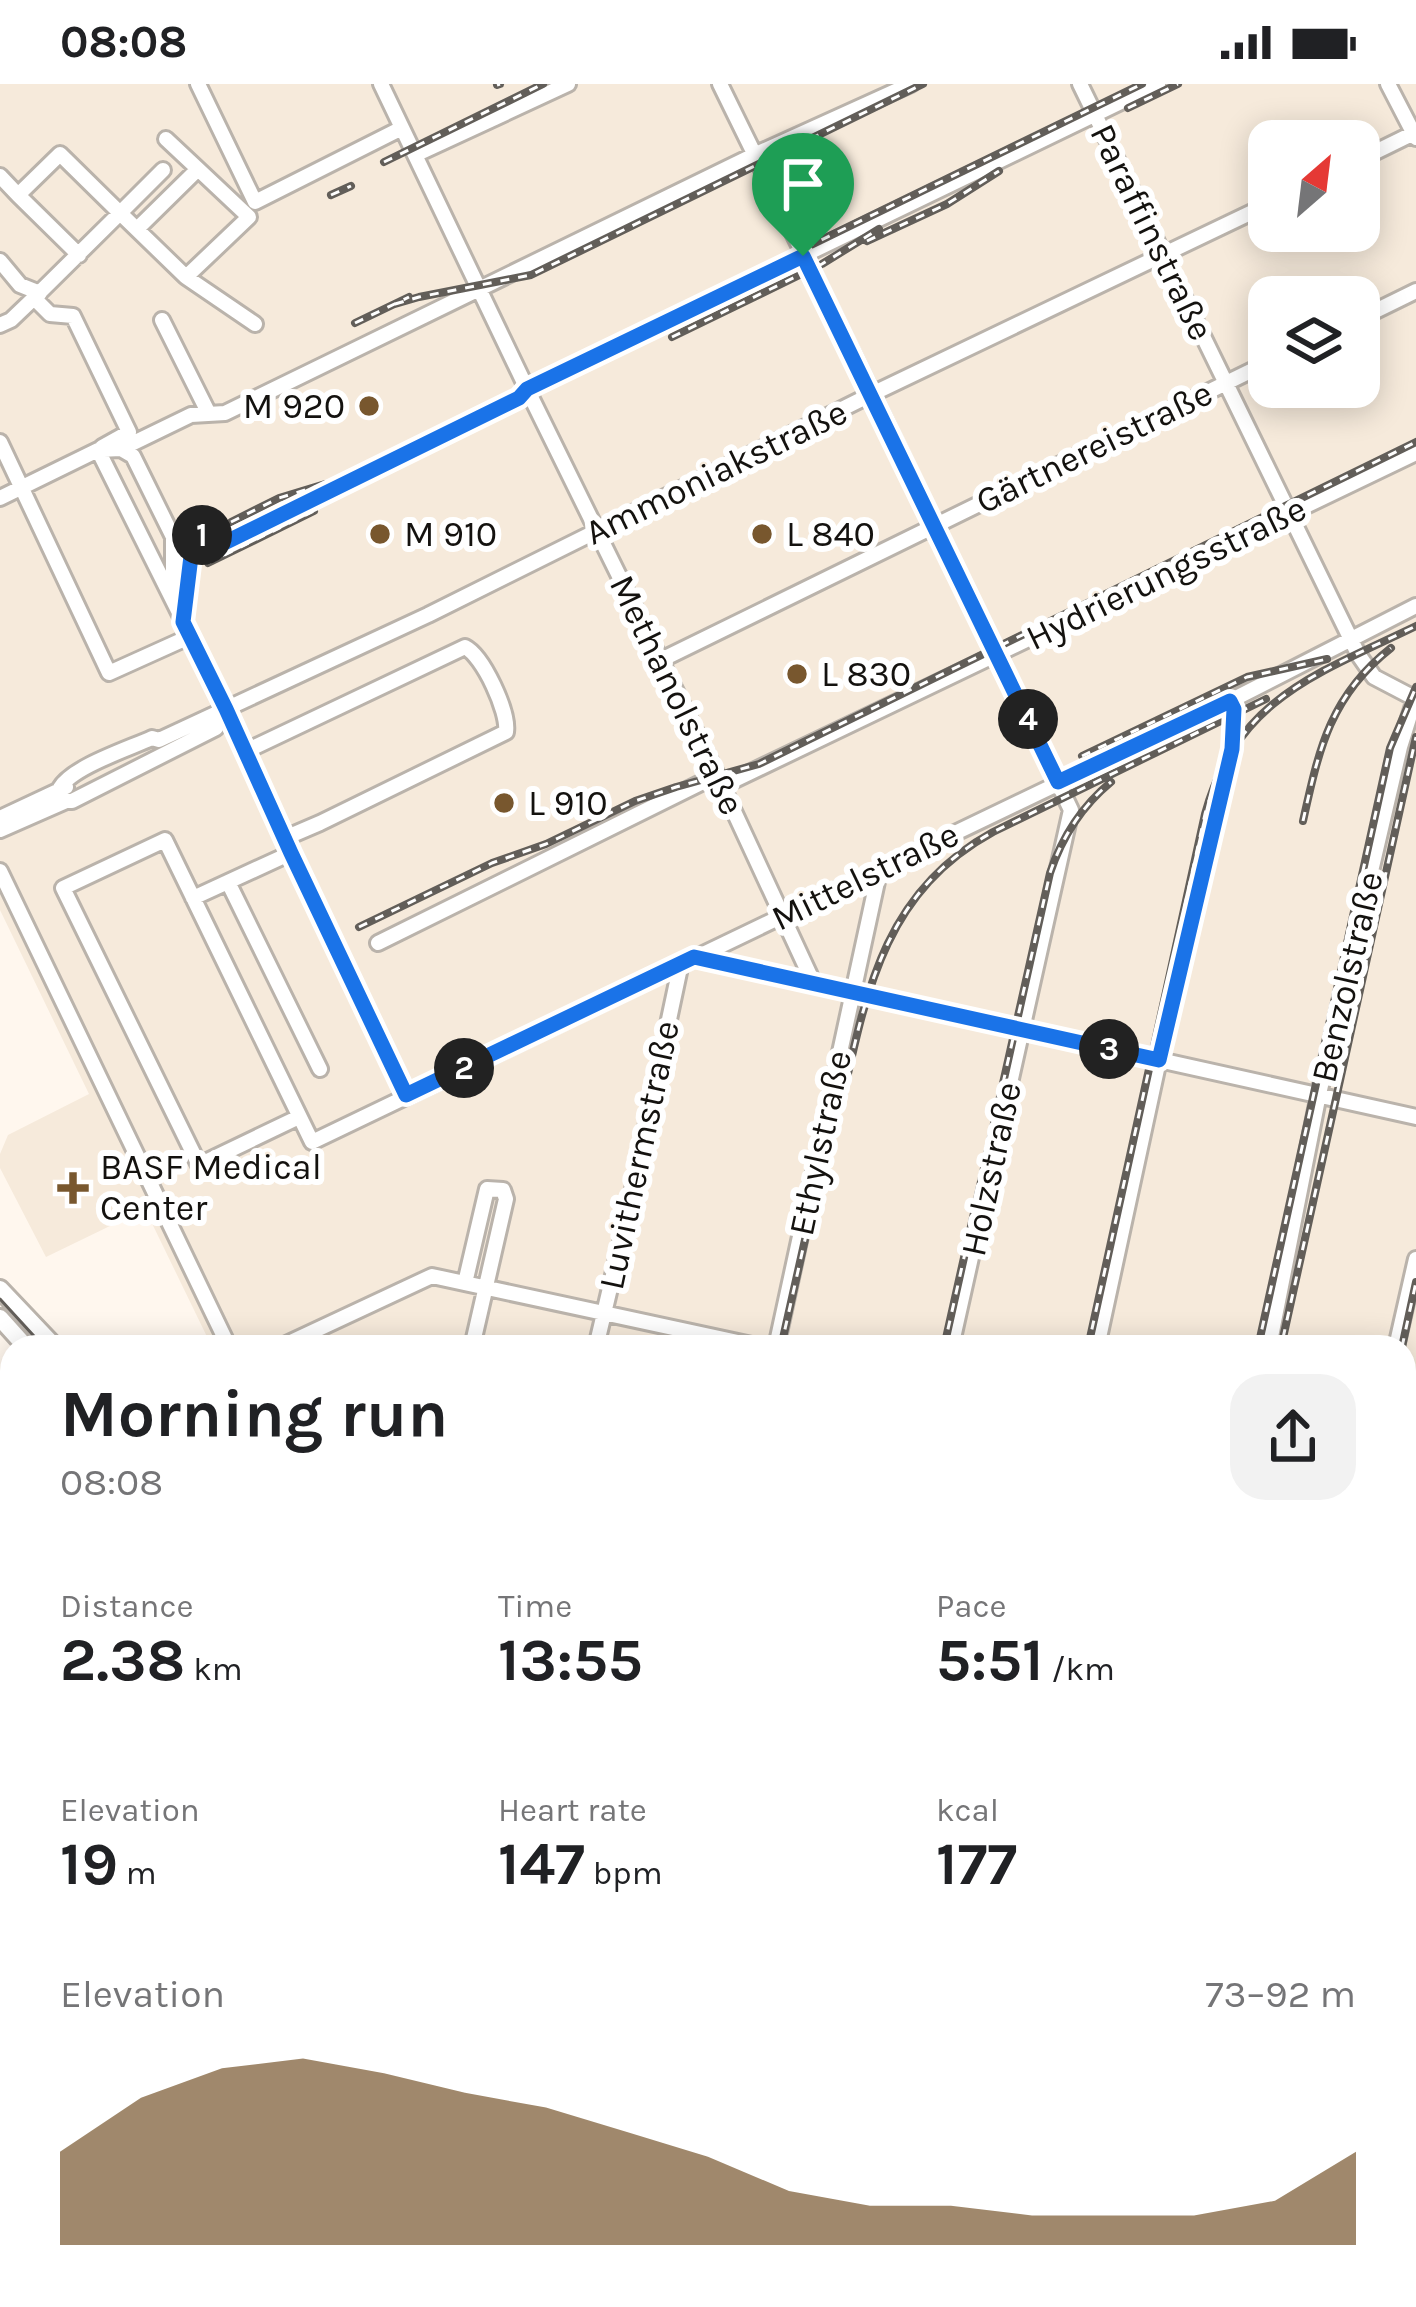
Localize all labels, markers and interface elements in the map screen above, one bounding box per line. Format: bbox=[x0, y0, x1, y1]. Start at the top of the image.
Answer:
text: 08:08 bbox=[60, 16, 187, 68]
street label: Paraffinstraße bbox=[1081, 117, 1223, 347]
north arrow bbox=[1248, 120, 1380, 252]
map controls bbox=[1248, 120, 1380, 408]
pin bbox=[752, 133, 854, 256]
icon: arrive bbox=[770, 151, 836, 217]
button: layers bbox=[1248, 276, 1380, 408]
street label: Gärtnereistraße bbox=[969, 372, 1219, 522]
place label: M 920 bbox=[243, 385, 345, 427]
street label: Ammoniakstraße bbox=[578, 390, 854, 554]
marker: M 920 bbox=[356, 393, 382, 419]
street label: Hydrierungsstraße bbox=[1019, 487, 1313, 659]
pin: 1 bbox=[172, 505, 232, 565]
place label: M 910 bbox=[404, 513, 497, 555]
place label: L 840 bbox=[786, 513, 875, 555]
text: 1 bbox=[196, 516, 208, 554]
marker: M 910 bbox=[367, 521, 393, 547]
marker: L 840 bbox=[749, 521, 775, 547]
street label: Methanolstraße bbox=[601, 568, 753, 822]
place label: L 830 bbox=[821, 653, 911, 695]
marker: L 830 bbox=[784, 661, 810, 687]
pin: 4 bbox=[998, 689, 1058, 749]
text: 4 bbox=[1018, 700, 1038, 738]
place label: L 910 bbox=[528, 782, 608, 824]
marker: L 910 bbox=[491, 790, 517, 816]
street label: Mittelstraße bbox=[765, 813, 965, 939]
street label: Benzolstraße bbox=[1302, 867, 1392, 1087]
street label: Luvithermstraße bbox=[590, 1017, 688, 1293]
pin: 3 bbox=[1079, 1019, 1139, 1079]
text: 3 bbox=[1099, 1030, 1119, 1068]
pin: 2 bbox=[434, 1038, 494, 1098]
street label: Ethylstraße bbox=[780, 1047, 860, 1239]
text: 2 bbox=[454, 1049, 474, 1087]
street label: Holzstraße bbox=[952, 1078, 1030, 1260]
place label: BASF Medical Center bbox=[100, 1146, 322, 1229]
marker: BASF Medical Center bbox=[57, 1172, 89, 1204]
button: share bbox=[1230, 1374, 1356, 1500]
text: Morning run bbox=[60, 1375, 448, 1453]
text: 08:08 bbox=[60, 1459, 163, 1505]
text: Distance bbox=[60, 1587, 193, 1625]
text: Time bbox=[498, 1587, 572, 1625]
text: Pace bbox=[936, 1587, 1006, 1625]
text: 2.38 bbox=[60, 1625, 185, 1695]
text: 13:55 bbox=[498, 1625, 643, 1695]
text: 5:51 bbox=[936, 1625, 1043, 1695]
text: km bbox=[185, 1650, 243, 1688]
text: /km bbox=[1043, 1650, 1115, 1688]
text: Elevation bbox=[60, 1791, 200, 1829]
text: Heart rate bbox=[498, 1791, 647, 1829]
text: kcal bbox=[936, 1791, 999, 1829]
text: 19 bbox=[60, 1829, 118, 1899]
text: 147 bbox=[498, 1829, 585, 1899]
text: 177 bbox=[936, 1829, 1017, 1899]
text: m bbox=[118, 1854, 157, 1892]
text: bpm bbox=[585, 1854, 663, 1892]
text: Elevation bbox=[60, 1971, 225, 2017]
text: 73–92 m bbox=[1205, 1971, 1356, 2017]

